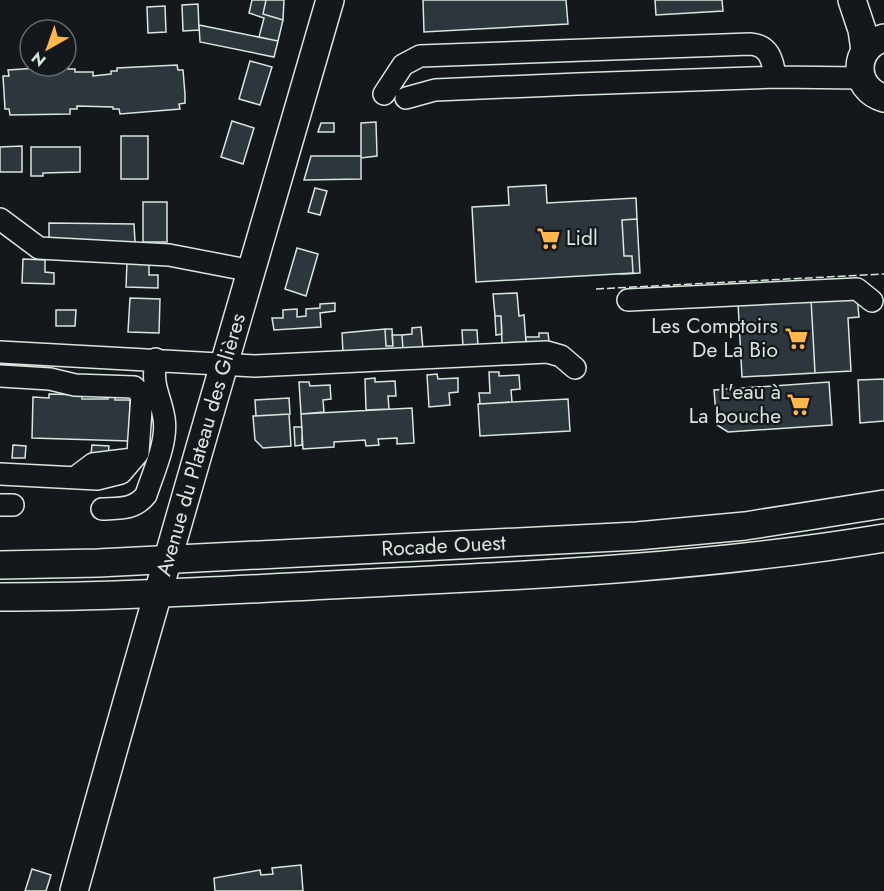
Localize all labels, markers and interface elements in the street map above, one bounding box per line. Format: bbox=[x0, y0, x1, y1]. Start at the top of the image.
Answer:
north arrow bbox=[18, 18, 78, 78]
text: N bbox=[26, 46, 51, 72]
place label: Lidl bbox=[566, 223, 598, 253]
supermarket icon: Lidl bbox=[535, 225, 561, 251]
street label: Avenue du Plateau des Glières bbox=[149, 310, 253, 579]
place label: Les Comptoirs De La Bio bbox=[651, 311, 778, 365]
supermarket icon: Les Comptoirs De La Bio bbox=[783, 325, 809, 351]
place label: L'eau à La bouche bbox=[689, 377, 781, 431]
supermarket icon: L'eau à La bouche bbox=[786, 391, 812, 417]
street label: Rocade Ouest bbox=[381, 528, 506, 564]

